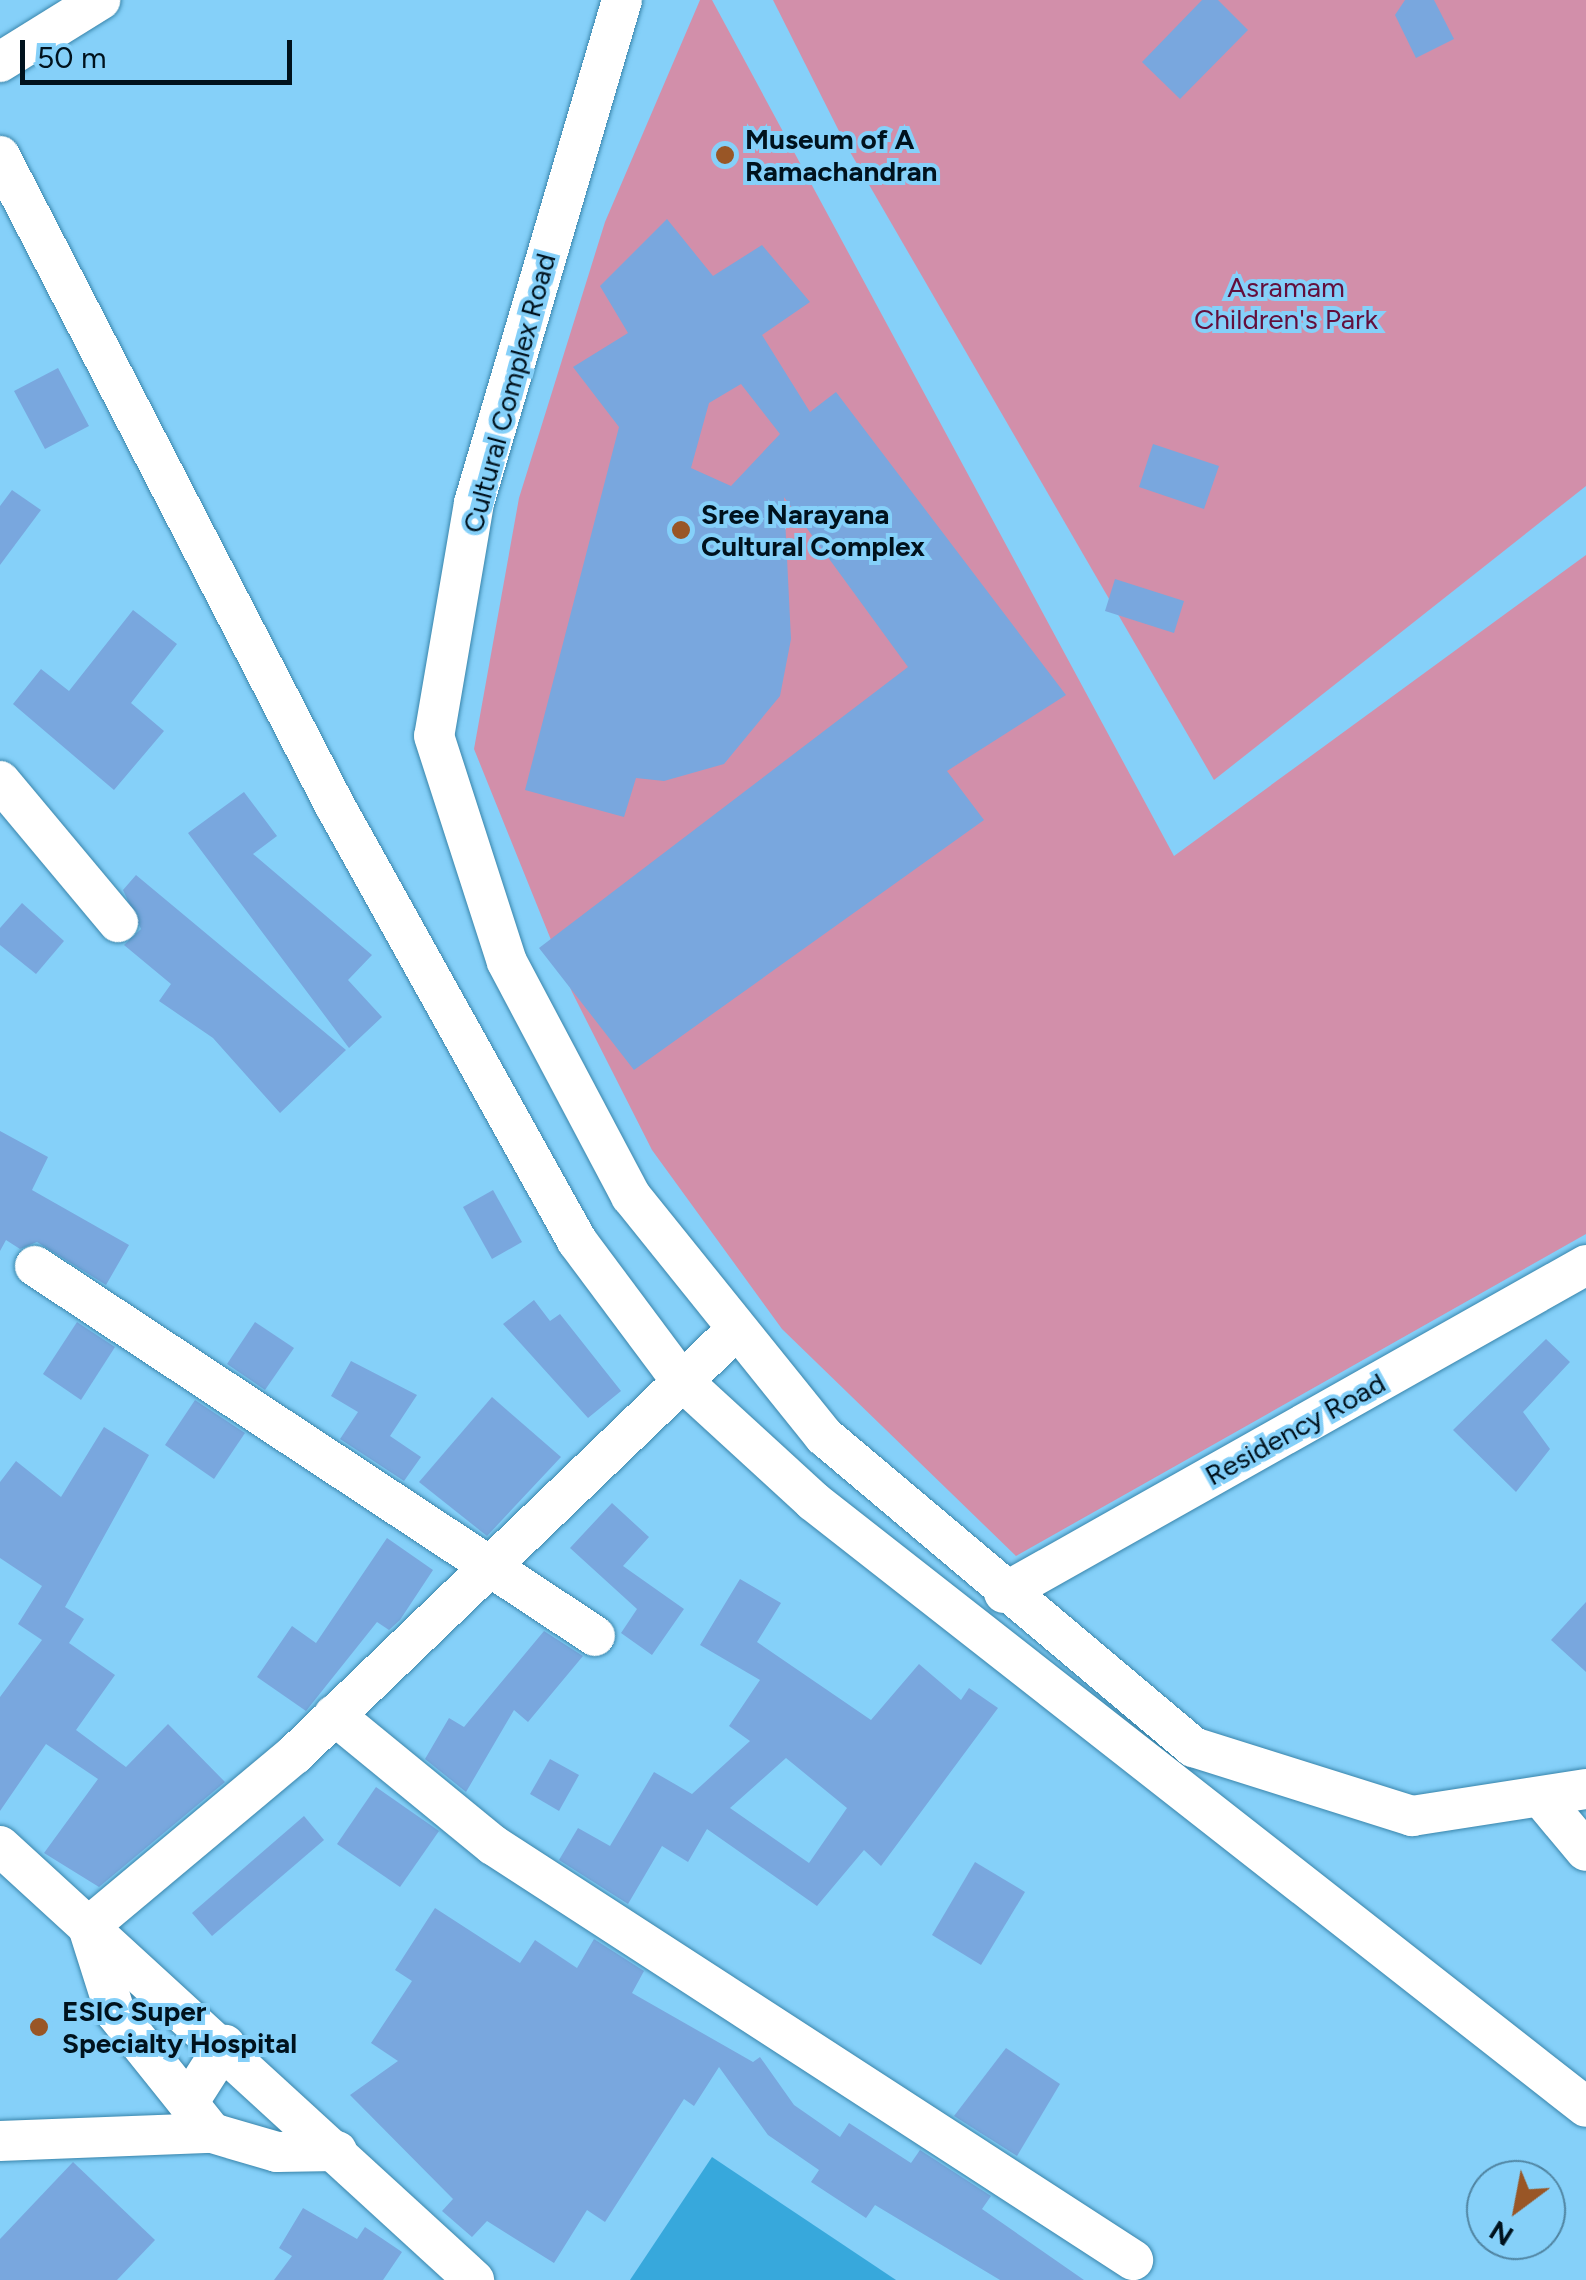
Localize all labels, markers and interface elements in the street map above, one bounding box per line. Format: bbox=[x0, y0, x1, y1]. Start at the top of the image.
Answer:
scale bar bbox=[25, 20, 298, 82]
text: 50 m bbox=[37, 39, 106, 76]
place label: Museum of A Ramachandran bbox=[745, 122, 937, 188]
marker: Museum of A Ramachandran bbox=[714, 144, 736, 166]
street label: Cultural Complex Road bbox=[456, 250, 562, 536]
park label: Asramam Children's Park bbox=[1194, 270, 1378, 336]
place label: Sree Narayana Cultural Complex bbox=[701, 497, 925, 563]
marker: Sree Narayana Cultural Complex bbox=[670, 519, 692, 541]
street label: Residency Road bbox=[1199, 1366, 1391, 1492]
place label: ESIC Super Specialty Hospital bbox=[62, 1994, 297, 2060]
marker: ESIC Super Specialty Hospital bbox=[26, 2014, 52, 2040]
north arrow bbox=[1466, 2160, 1566, 2260]
text: N bbox=[1483, 2214, 1519, 2254]

